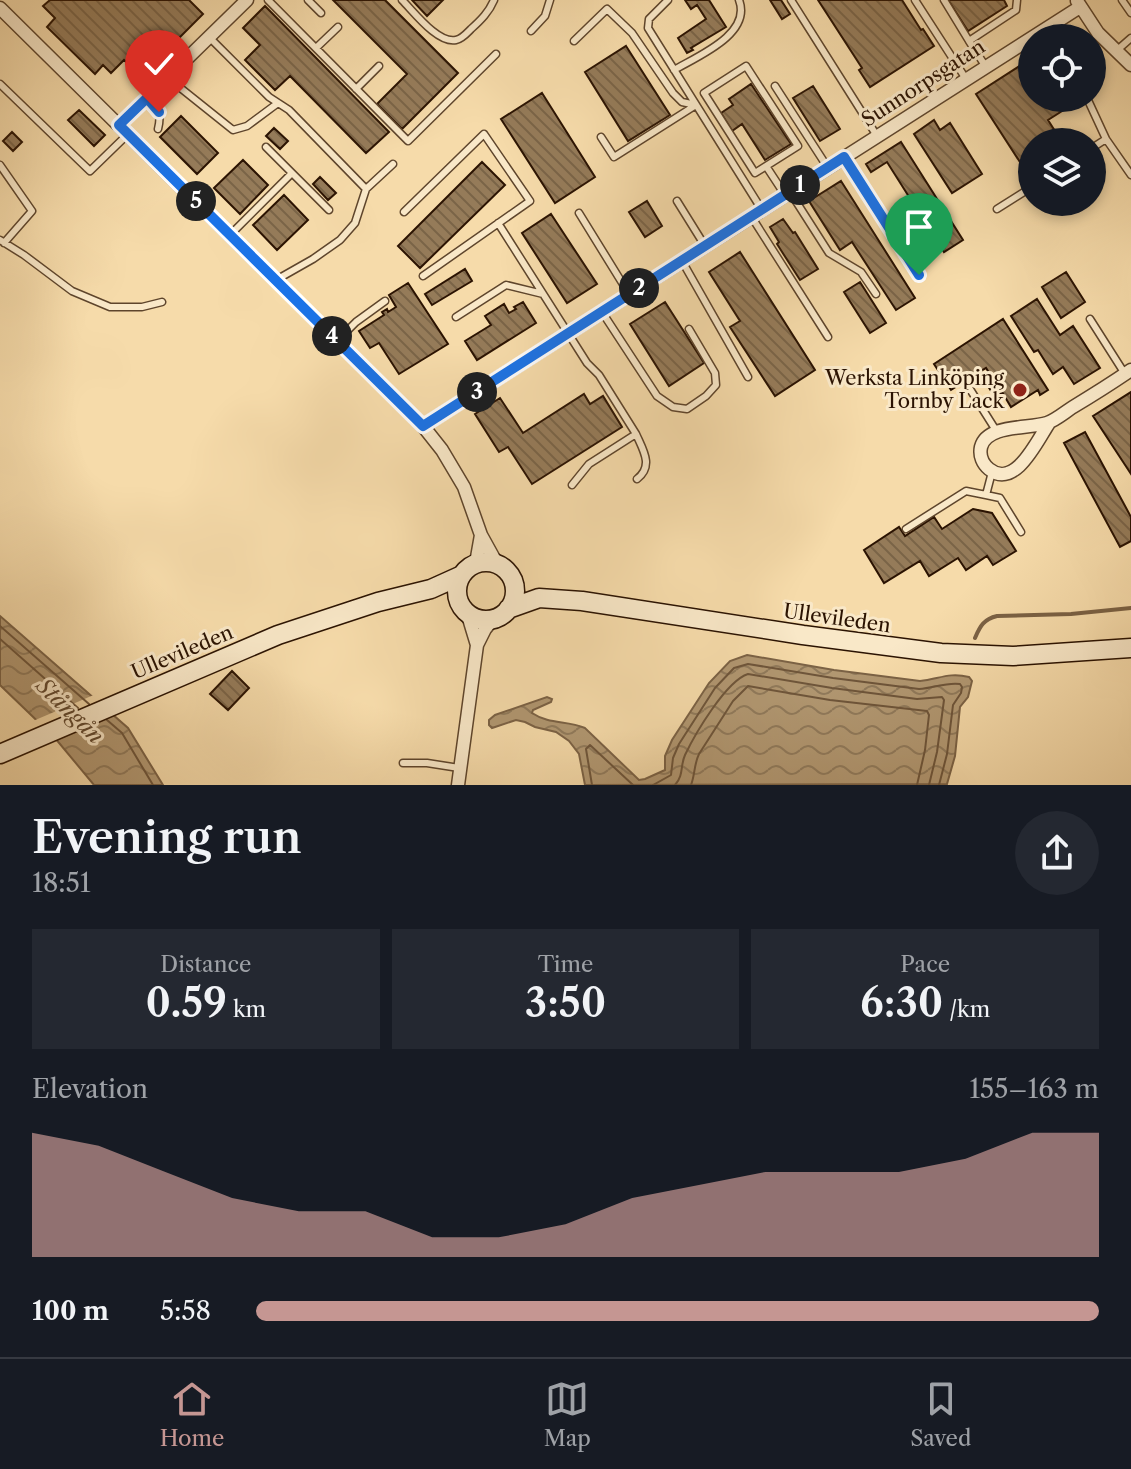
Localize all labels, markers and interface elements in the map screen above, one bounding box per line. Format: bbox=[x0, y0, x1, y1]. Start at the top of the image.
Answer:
map controls bbox=[1018, 24, 1106, 216]
button: locate bbox=[1018, 24, 1106, 112]
pin bbox=[125, 30, 193, 112]
street label: Sunnorpsgatan bbox=[857, 34, 990, 132]
icon: check bbox=[137, 42, 181, 86]
button: layers bbox=[1018, 128, 1106, 216]
pin: 1 bbox=[780, 165, 820, 205]
text: 1 bbox=[795, 171, 805, 198]
pin: 5 bbox=[176, 181, 216, 221]
text: 5 bbox=[190, 187, 202, 214]
pin bbox=[885, 193, 953, 275]
icon: arrive bbox=[897, 205, 941, 249]
pin: 2 bbox=[619, 268, 659, 308]
text: 2 bbox=[633, 274, 646, 301]
pin: 4 bbox=[312, 316, 352, 356]
text: 4 bbox=[325, 322, 339, 349]
place label: Werksta Linköping Tornby Lack bbox=[824, 366, 1005, 413]
pin: 3 bbox=[457, 372, 497, 412]
text: 3 bbox=[471, 378, 483, 405]
marker: Werksta Linköping Tornby Lack bbox=[1011, 381, 1029, 399]
street label: Ullevileden bbox=[782, 599, 893, 637]
street label: Ullevileden bbox=[128, 620, 237, 684]
water label: Stångån bbox=[29, 671, 109, 750]
text: Evening run bbox=[32, 810, 302, 864]
button: share bbox=[1015, 811, 1099, 895]
text: 18:51 bbox=[32, 867, 91, 899]
text: Distance bbox=[160, 951, 251, 978]
text: Time bbox=[538, 951, 593, 978]
text: Pace bbox=[900, 951, 950, 978]
text: 0.59 bbox=[146, 978, 227, 1027]
text: 3:50 bbox=[525, 978, 606, 1027]
text: 6:30 bbox=[860, 978, 943, 1027]
text: km bbox=[227, 996, 266, 1023]
text: /km bbox=[943, 996, 990, 1023]
text: Elevation bbox=[32, 1073, 148, 1105]
text: 155–163 m bbox=[969, 1073, 1099, 1105]
text: 100 m bbox=[32, 1295, 109, 1327]
text: 5:58 bbox=[160, 1295, 211, 1327]
tab: Home bbox=[160, 1377, 224, 1452]
tab: Map bbox=[544, 1377, 591, 1452]
tab: Saved bbox=[910, 1377, 971, 1452]

